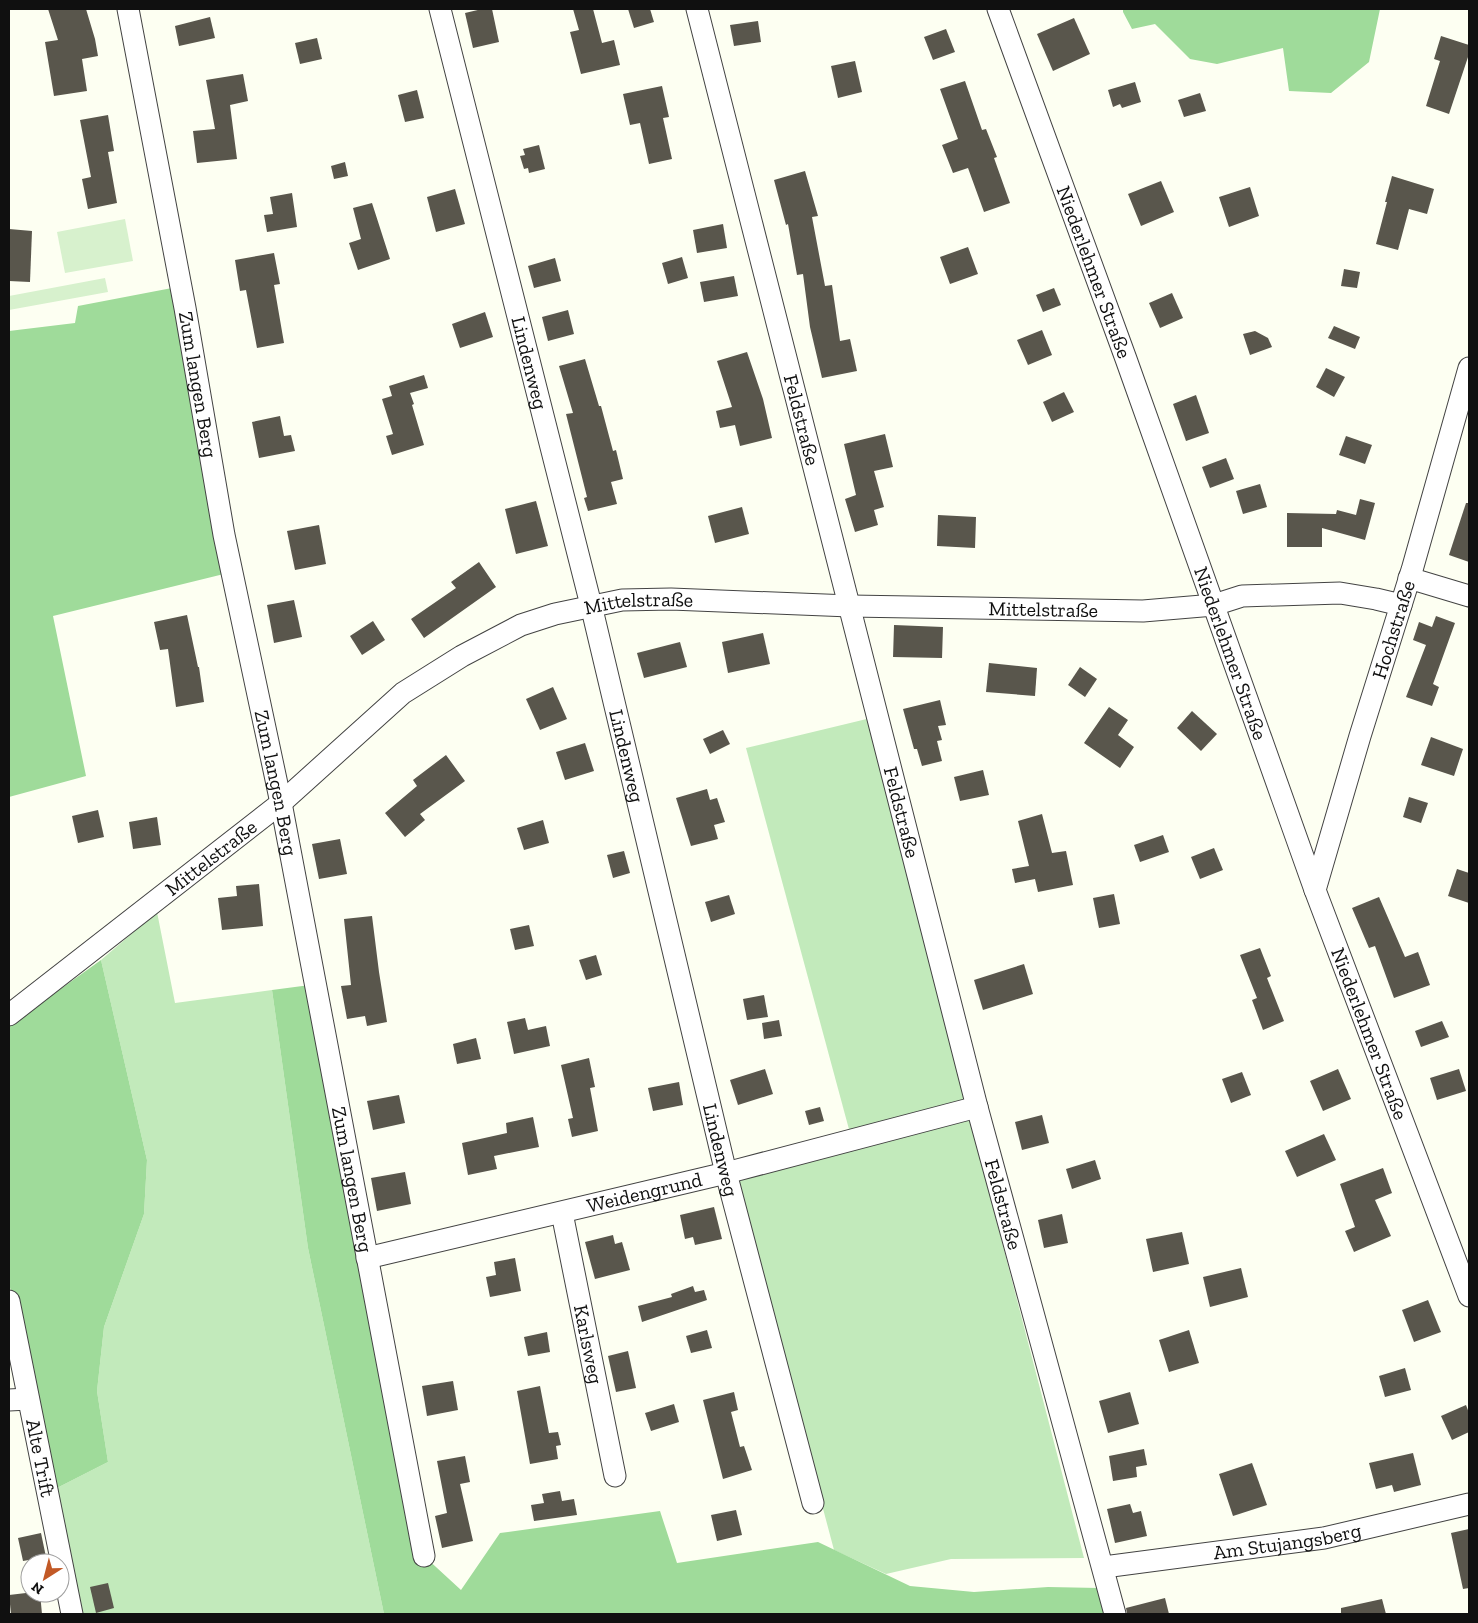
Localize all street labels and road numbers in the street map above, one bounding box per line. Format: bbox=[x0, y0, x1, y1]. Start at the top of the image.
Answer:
street label: Niederlehmer Straße bbox=[1052, 182, 1137, 362]
street label: Zum langen Berg bbox=[174, 309, 223, 460]
street label: Lindenweg bbox=[506, 314, 553, 412]
street label: Feldstraße bbox=[779, 372, 825, 468]
street label: Niederlehmer Straße bbox=[1189, 564, 1273, 743]
street label: Hochstraße bbox=[1367, 577, 1420, 682]
street label: Mittelstraße bbox=[582, 587, 694, 620]
street label: Mittelstraße bbox=[988, 596, 1098, 622]
street label: Lindenweg bbox=[604, 707, 650, 805]
street label: Zum langen Berg bbox=[250, 708, 303, 858]
street label: Feldstraße bbox=[879, 764, 925, 860]
street label: Mittelstraße bbox=[160, 814, 261, 901]
street label: Niederlehmer Straße bbox=[1326, 944, 1413, 1123]
street label: Lindenweg bbox=[698, 1101, 744, 1199]
street label: Zum langen Berg bbox=[327, 1105, 378, 1255]
street label: Feldstraße bbox=[980, 1156, 1027, 1252]
street label: Weidengrund bbox=[584, 1167, 704, 1218]
street label: Karlsweg bbox=[569, 1303, 608, 1386]
street label: Alte Trift bbox=[21, 1417, 60, 1500]
street label: Am Stujangsberg bbox=[1212, 1518, 1364, 1564]

